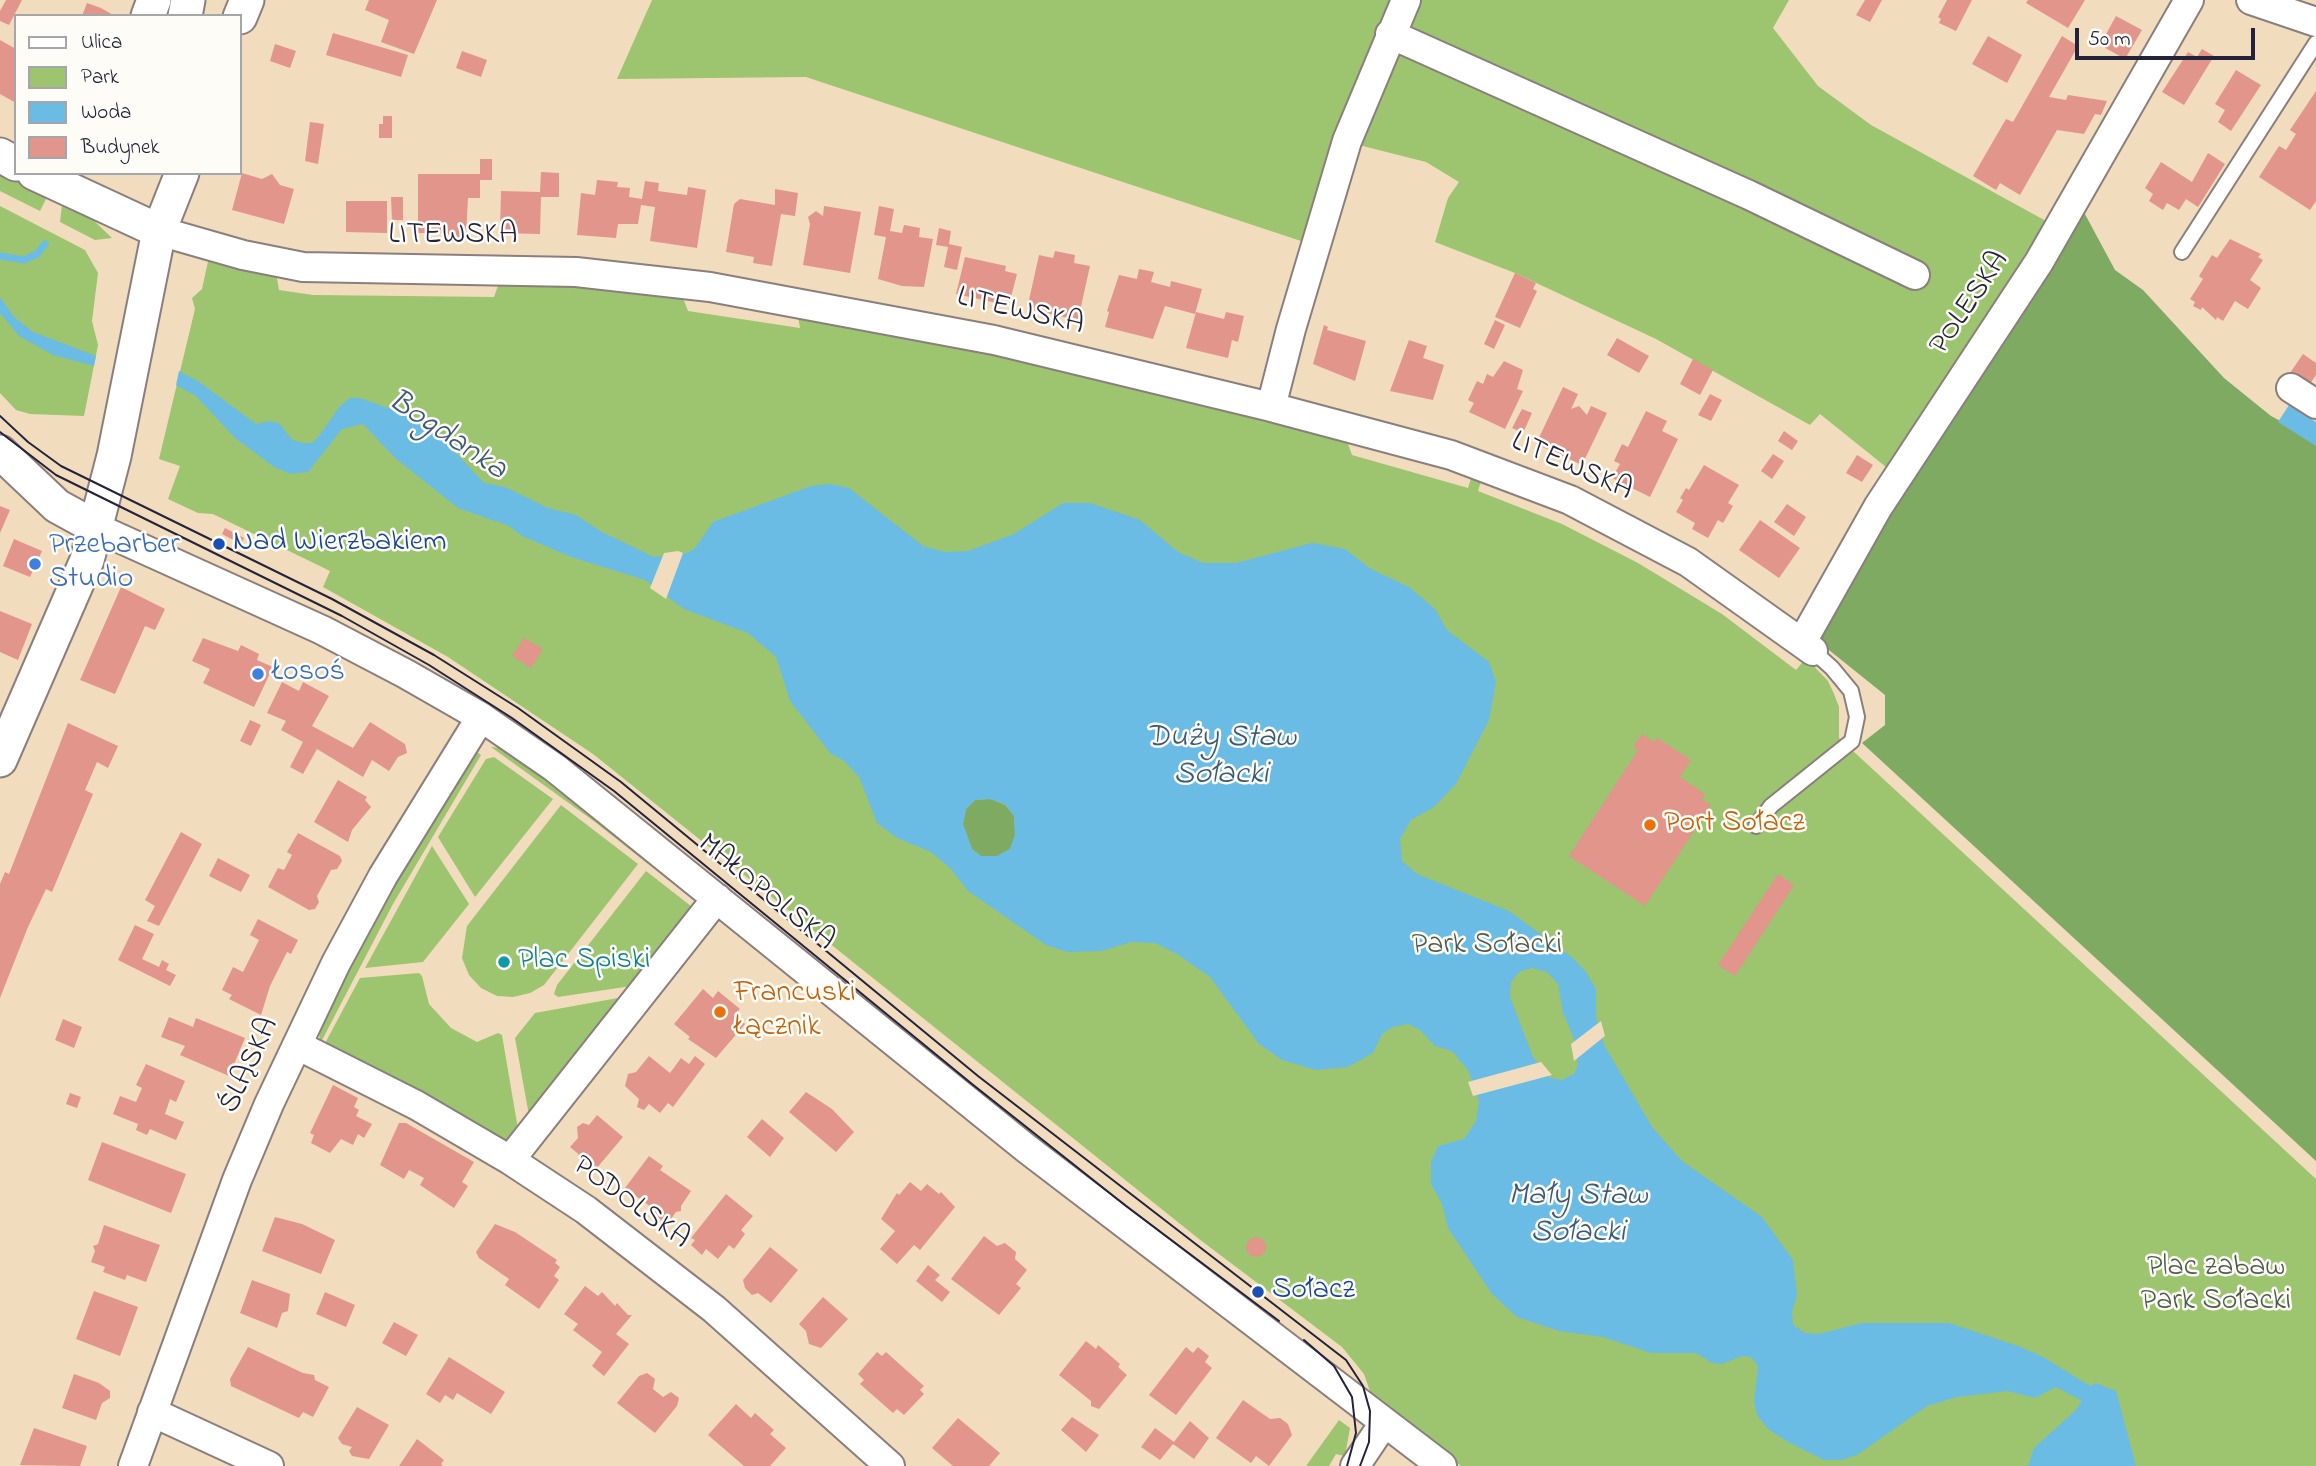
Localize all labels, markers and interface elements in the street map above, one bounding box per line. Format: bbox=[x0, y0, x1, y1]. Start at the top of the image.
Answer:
legend bbox=[14, 14, 242, 175]
scale bar bbox=[2078, 14, 2258, 58]
text: 50 m bbox=[2088, 25, 2131, 55]
text: Ulica bbox=[81, 28, 122, 58]
text: Park bbox=[81, 63, 119, 93]
text: Woda bbox=[81, 98, 131, 128]
text: Budynek bbox=[81, 133, 160, 163]
street label: LITEWSKA bbox=[388, 219, 518, 255]
street label: POLESKA bbox=[1923, 245, 2019, 363]
street label: LITEWSKA bbox=[953, 281, 1087, 345]
water label: Bogdanka bbox=[379, 383, 513, 491]
street label: LITEWSKA bbox=[1505, 425, 1637, 511]
place label: Nad Wierzbakiem bbox=[233, 526, 447, 562]
place label: Przebarber Studio bbox=[49, 529, 180, 600]
marker: Nad Wierzbakiem bbox=[211, 536, 227, 552]
marker: Przebarber Studio bbox=[27, 556, 43, 572]
place label: Łosoś bbox=[272, 656, 345, 692]
marker: Łosoś bbox=[250, 666, 266, 682]
water label: Duży Staw Sołacki bbox=[1146, 721, 1296, 796]
place label: Port Sołacz bbox=[1664, 807, 1805, 843]
marker: Port Sołacz bbox=[1642, 817, 1658, 833]
street label: MAŁOPOLSKA bbox=[689, 828, 841, 960]
park label: Park Sołacki bbox=[1412, 929, 1562, 965]
place label: Plac Spiski bbox=[518, 944, 650, 980]
marker: Plac Spiski bbox=[496, 954, 512, 970]
place label: Francuski Łącznik bbox=[734, 977, 856, 1048]
marker: Francuski Łącznik bbox=[712, 1004, 728, 1020]
street label: ŚLĄSKA bbox=[213, 1013, 289, 1119]
street label: PODOLSKA bbox=[564, 1149, 696, 1259]
water label: Mały Staw Sołacki bbox=[1508, 1179, 1648, 1254]
park label: Plac zabaw Park Sołacki bbox=[2141, 1251, 2291, 1322]
place label: Sołacz bbox=[1272, 1274, 1355, 1310]
marker: Sołacz bbox=[1250, 1284, 1266, 1300]

